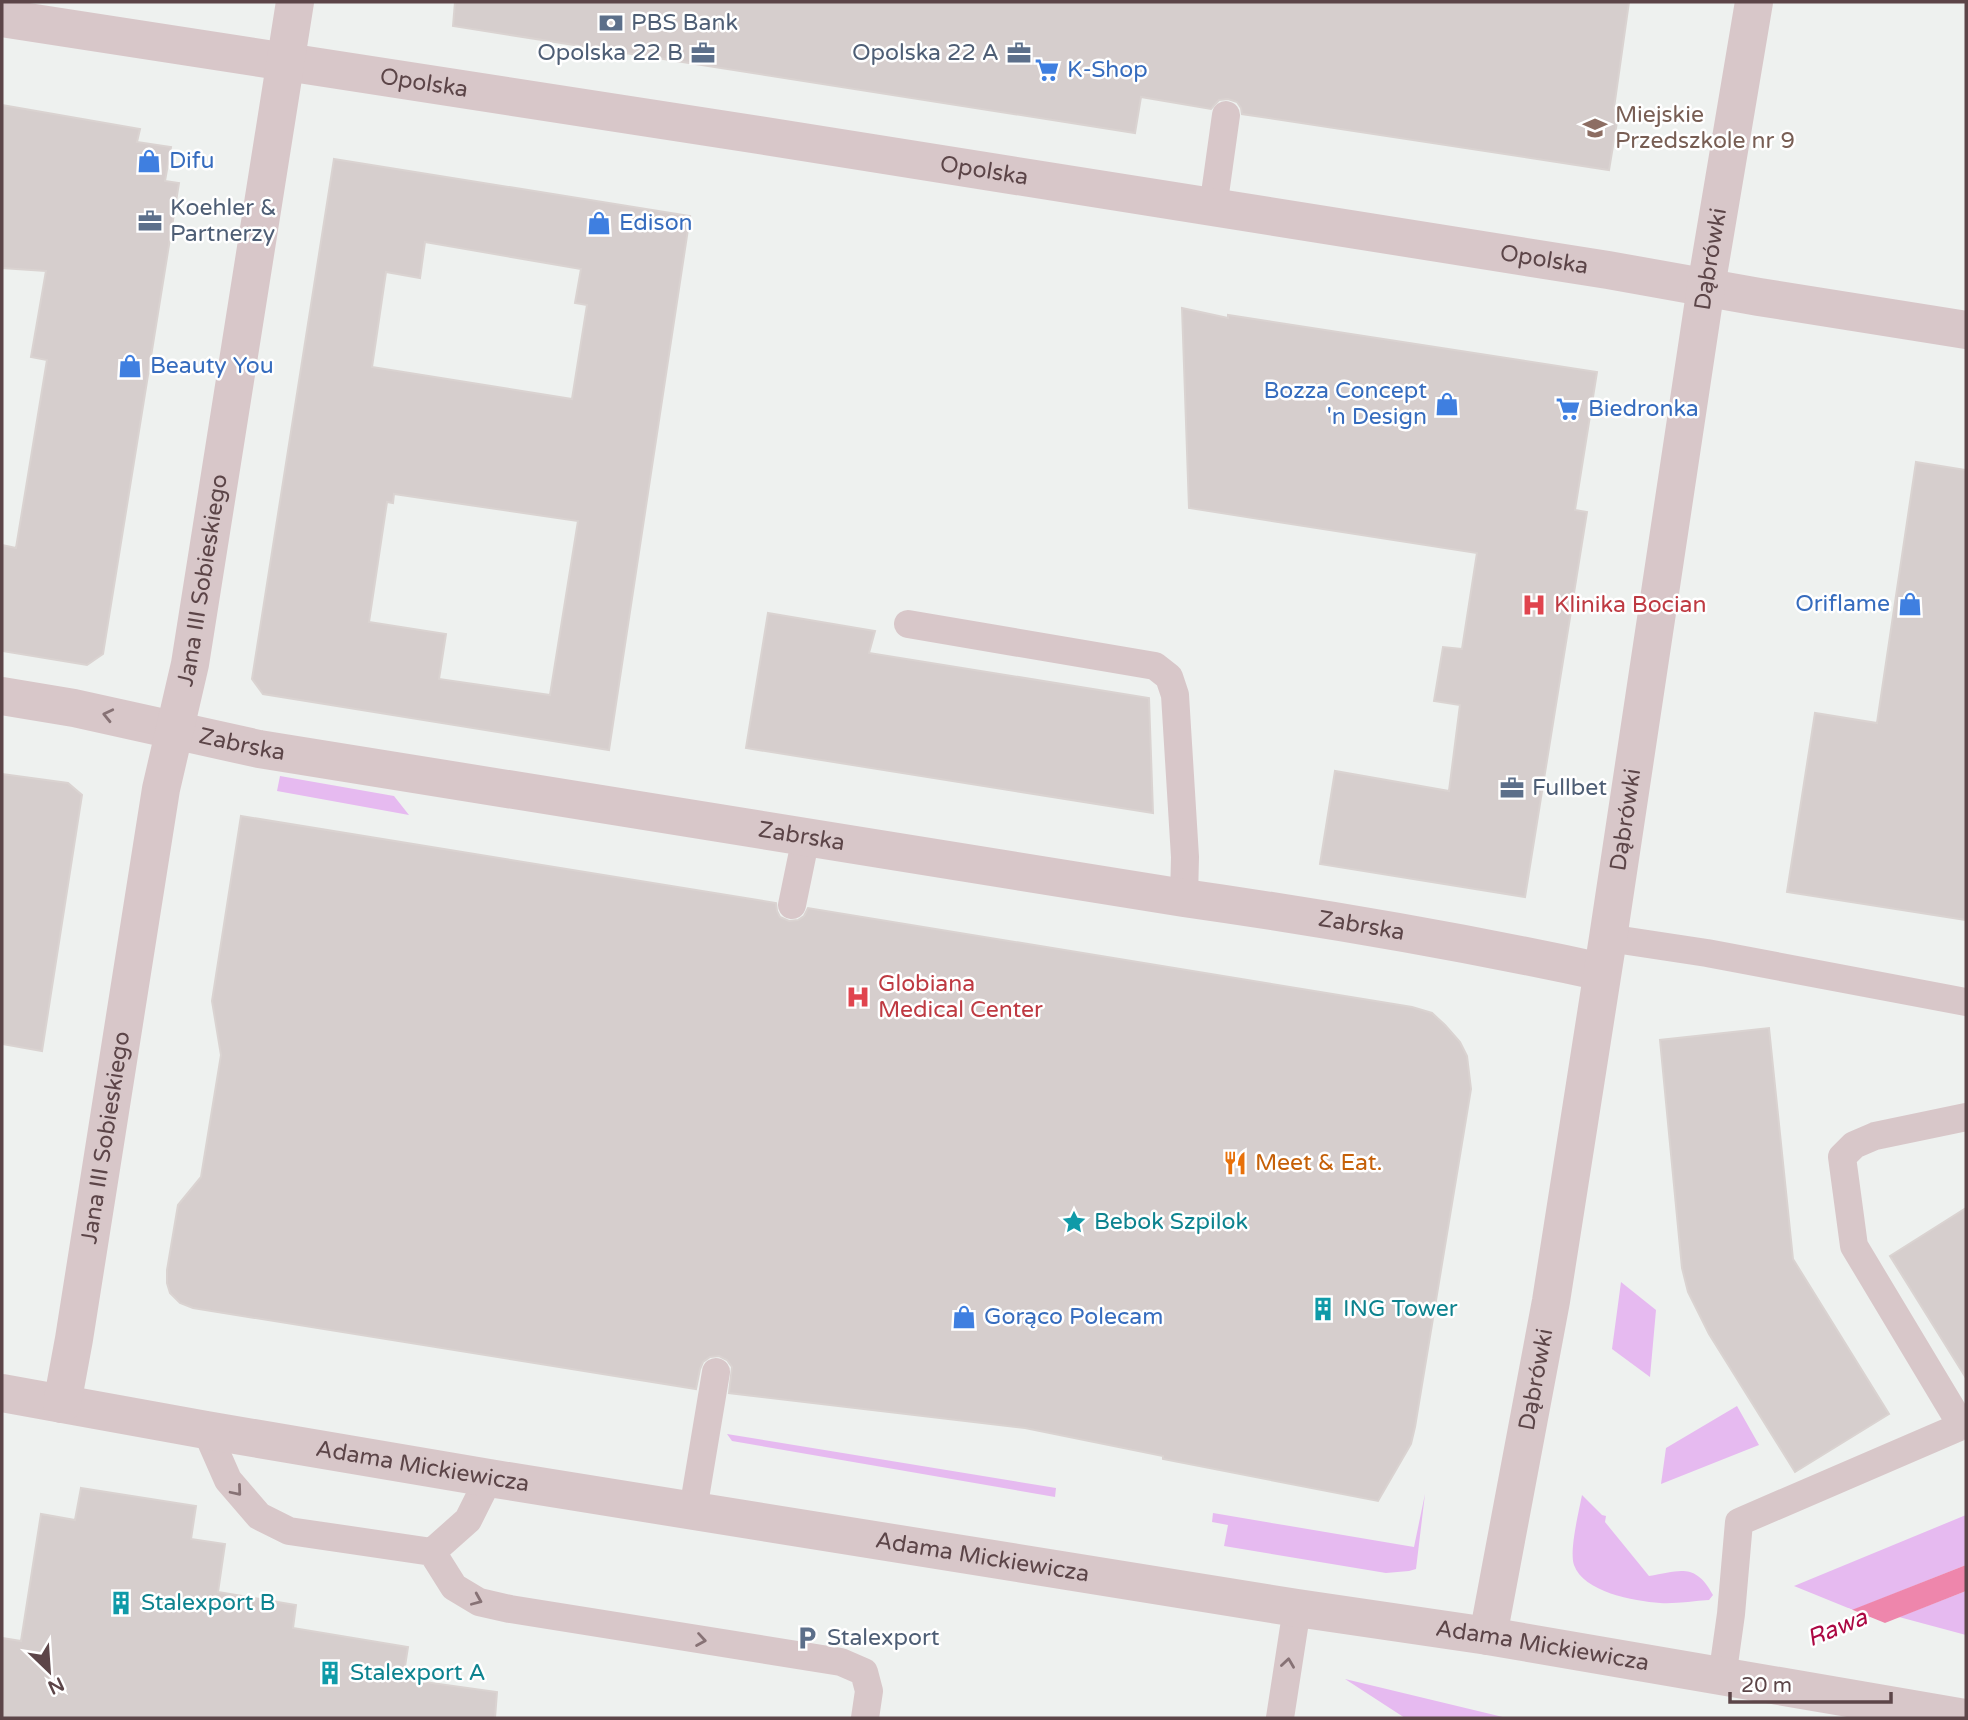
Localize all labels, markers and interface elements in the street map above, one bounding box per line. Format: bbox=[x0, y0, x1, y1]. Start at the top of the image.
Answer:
bank icon: PBS Bank bbox=[597, 9, 625, 37]
place label: PBS Bank bbox=[631, 9, 738, 37]
place label: Opolska 22 B bbox=[537, 39, 683, 67]
office icon: Opolska 22 B bbox=[689, 39, 717, 67]
place label: Opolska 22 A bbox=[852, 39, 999, 67]
office icon: Opolska 22 A bbox=[1005, 39, 1033, 67]
supermarket icon: K-Shop bbox=[1033, 56, 1061, 84]
place label: K-Shop bbox=[1067, 56, 1148, 84]
street label: Opolska bbox=[378, 63, 470, 104]
place label: Miejskie Przedszkole nr 9 bbox=[1615, 101, 1795, 155]
school or university icon: Miejskie Przedszkole nr 9 bbox=[1581, 114, 1609, 142]
shop icon: Difu bbox=[135, 147, 163, 175]
place label: Difu bbox=[169, 147, 215, 175]
street label: Opolska bbox=[938, 150, 1030, 192]
place label: Koehler & Partnerzy bbox=[170, 194, 277, 248]
street label: Dąbrówki bbox=[1689, 206, 1733, 312]
office icon: Koehler & Partnerzy bbox=[136, 207, 164, 235]
shop icon: Edison bbox=[585, 209, 613, 237]
place label: Edison bbox=[619, 209, 693, 237]
street label: Opolska bbox=[1498, 239, 1590, 281]
shop icon: Beauty You bbox=[116, 352, 144, 380]
place label: Beauty You bbox=[150, 352, 274, 380]
place label: Bozza Concept 'n Design bbox=[1263, 377, 1427, 431]
shop icon: Bozza Concept 'n Design bbox=[1433, 390, 1461, 418]
supermarket icon: Biedronka bbox=[1554, 395, 1582, 423]
place label: Biedronka bbox=[1588, 395, 1699, 423]
street label: Jana III Sobieskiego bbox=[171, 472, 234, 689]
place label: Oriflame bbox=[1795, 590, 1890, 618]
shop icon: Oriflame bbox=[1896, 590, 1924, 618]
hospital icon: Klinika Bocian bbox=[1520, 591, 1548, 619]
place label: Klinika Bocian bbox=[1554, 591, 1707, 619]
one-way arrow bbox=[102, 709, 114, 724]
street label: Zabrska bbox=[196, 722, 287, 767]
street label: Dąbrówki bbox=[1604, 767, 1647, 873]
office icon: Fullbet bbox=[1498, 774, 1526, 802]
place label: Fullbet bbox=[1532, 774, 1607, 802]
street label: Zabrska bbox=[756, 816, 847, 857]
street label: Zabrska bbox=[1316, 905, 1407, 947]
place label: Globiana Medical Center bbox=[878, 970, 1043, 1024]
hospital icon: Globiana Medical Center bbox=[844, 983, 872, 1011]
street label: Jana III Sobieskiego bbox=[75, 1029, 136, 1246]
restaurant icon: Meet & Eat. bbox=[1221, 1149, 1249, 1177]
place label: Meet & Eat. bbox=[1255, 1149, 1382, 1177]
place icon: Bebok Szpilok bbox=[1060, 1208, 1088, 1236]
place label: Bebok Szpilok bbox=[1094, 1208, 1248, 1236]
building icon: ING Tower bbox=[1309, 1295, 1337, 1323]
place label: ING Tower bbox=[1343, 1295, 1458, 1323]
shop icon: Gorąco Polecam bbox=[950, 1303, 978, 1331]
place label: Gorąco Polecam bbox=[984, 1303, 1163, 1331]
street label: Dąbrówki bbox=[1513, 1326, 1560, 1433]
street label: Adama Mickiewicza bbox=[314, 1435, 531, 1498]
one-way arrow bbox=[229, 1482, 241, 1495]
street label: Adama Mickiewicza bbox=[873, 1526, 1091, 1588]
building icon: Stalexport B bbox=[107, 1589, 135, 1617]
place label: Stalexport B bbox=[141, 1589, 275, 1617]
one-way arrow bbox=[471, 1591, 483, 1605]
water label: Rawa bbox=[1802, 1603, 1872, 1653]
street label: Adama Mickiewicza bbox=[1434, 1614, 1651, 1677]
parking icon: Stalexport bbox=[793, 1624, 821, 1652]
place label: Stalexport bbox=[827, 1624, 940, 1652]
one-way arrow bbox=[695, 1632, 707, 1647]
north arrow bbox=[14, 1636, 84, 1706]
one-way arrow bbox=[1280, 1657, 1295, 1669]
building icon: Stalexport A bbox=[316, 1659, 344, 1687]
place label: Stalexport A bbox=[350, 1659, 486, 1687]
scale bar bbox=[1730, 1660, 1891, 1704]
text: N bbox=[44, 1672, 67, 1699]
text: 20 m bbox=[1741, 1673, 1792, 1698]

